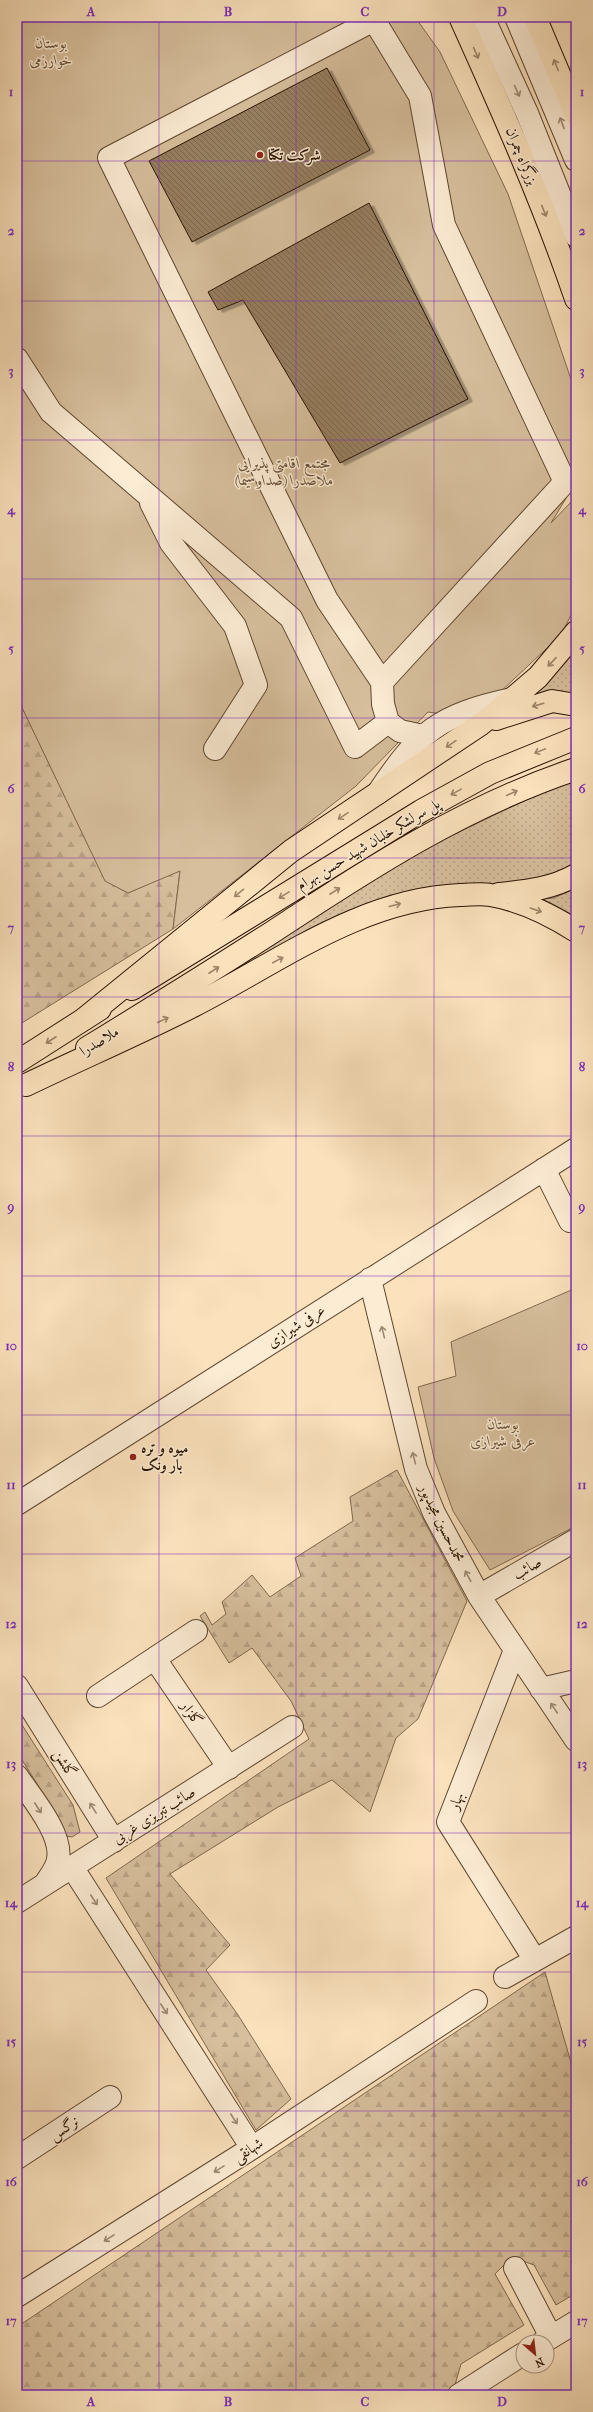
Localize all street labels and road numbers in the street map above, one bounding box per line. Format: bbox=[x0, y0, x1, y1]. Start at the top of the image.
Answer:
street label: بزرگراه چمران bbox=[501, 124, 543, 188]
street label: پل سرلشکر خلبان شهید حسن بهرام bbox=[293, 793, 446, 897]
street label: ملاصدرا bbox=[76, 1022, 122, 1060]
street label: عرفی شیرازی bbox=[264, 1301, 330, 1353]
street label: محمدحسین مجیدپور bbox=[413, 1479, 469, 1566]
street label: صائب bbox=[510, 1553, 545, 1584]
street label: گلزار bbox=[175, 1696, 207, 1729]
street label: گلشن bbox=[49, 1746, 80, 1781]
street label: صائب تبریزی غربی bbox=[109, 1782, 200, 1849]
street label: بهار bbox=[444, 1790, 468, 1815]
street label: نرگس bbox=[46, 2112, 83, 2145]
street label: شهانقی bbox=[230, 2134, 267, 2168]

